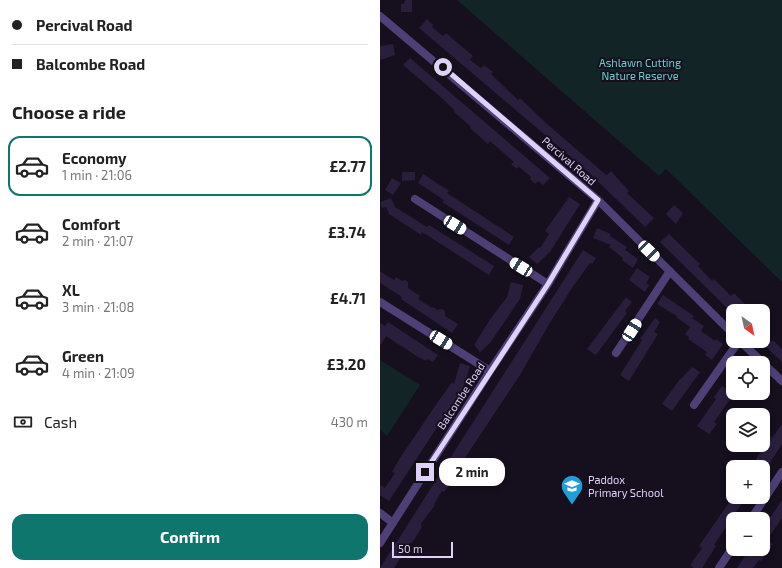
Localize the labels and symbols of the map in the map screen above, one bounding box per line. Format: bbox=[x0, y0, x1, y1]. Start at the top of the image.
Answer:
park label: Ashlawn Cutting Nature Reserve bbox=[599, 56, 681, 82]
route start bbox=[434, 58, 452, 76]
street label: Percival Road bbox=[540, 134, 599, 188]
car bbox=[442, 214, 468, 236]
car bbox=[636, 238, 662, 264]
car bbox=[508, 256, 534, 278]
north arrow bbox=[726, 304, 770, 348]
car bbox=[620, 317, 644, 343]
car bbox=[428, 329, 454, 351]
street label: Balcombe Road bbox=[434, 360, 487, 432]
callout: 2 min bbox=[439, 458, 505, 486]
route end bbox=[416, 463, 434, 481]
school or university icon: Paddox Primary School bbox=[559, 473, 585, 506]
place label: Paddox Primary School bbox=[588, 473, 664, 499]
scale bar bbox=[392, 540, 453, 559]

